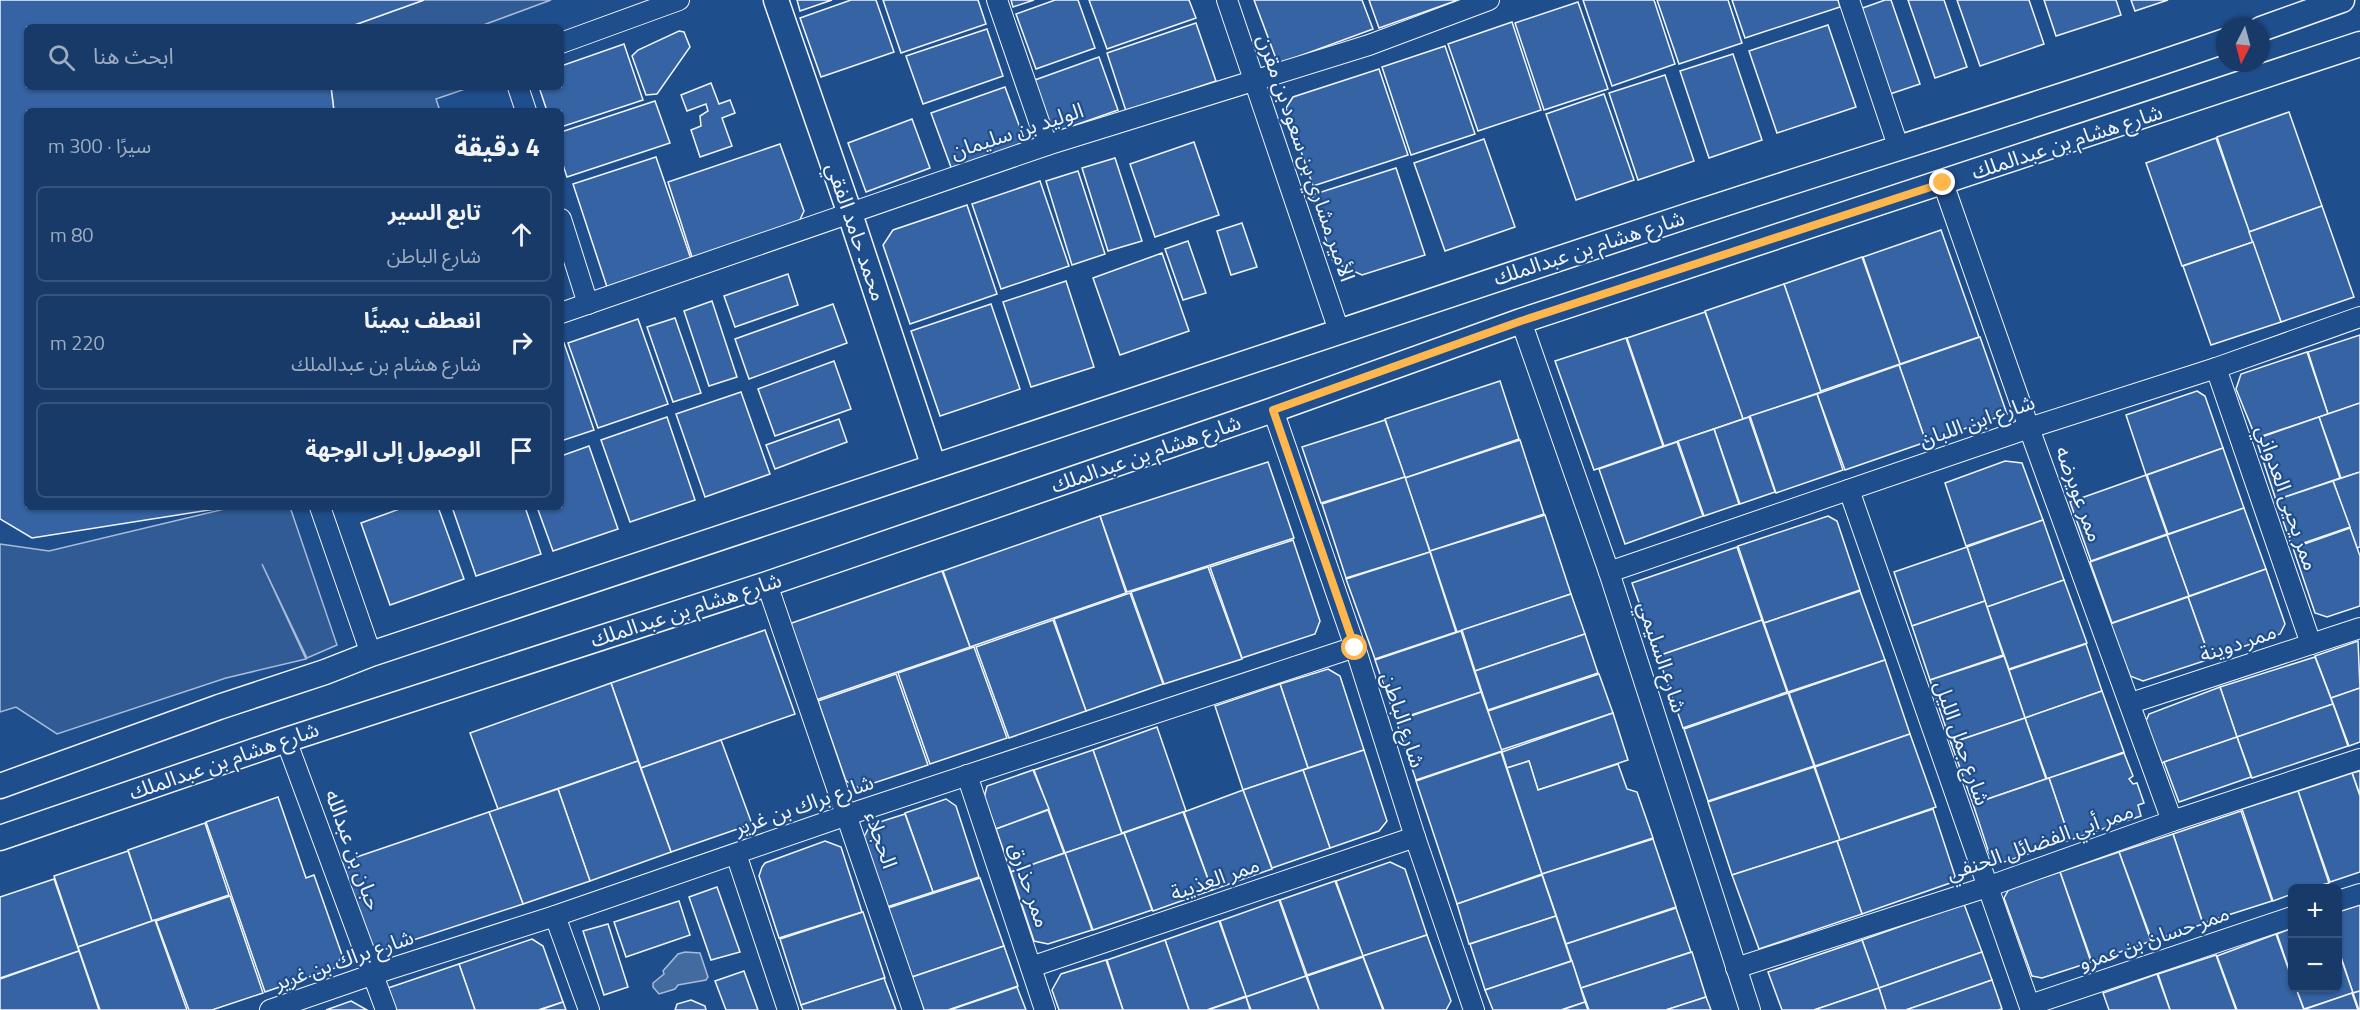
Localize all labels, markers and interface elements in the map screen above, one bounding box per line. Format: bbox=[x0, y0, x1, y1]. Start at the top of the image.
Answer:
north arrow bbox=[2216, 18, 2270, 72]
search box bbox=[24, 24, 564, 90]
street label: الأمير مشاري بن سعود بن مقرن bbox=[1249, 30, 1364, 286]
text: ابحث هنا bbox=[93, 39, 174, 73]
icon: search bbox=[45, 41, 78, 74]
street label: الوليد بن سليمان bbox=[946, 93, 1087, 167]
street label: شارع هشام بن عبدالملك bbox=[1967, 95, 2167, 188]
text: 4 دقيقة bbox=[454, 127, 540, 166]
text: سيرًا · 300 m bbox=[48, 130, 151, 161]
street label: محمد حامد الفقي bbox=[817, 158, 896, 305]
route end bbox=[1929, 169, 1955, 195]
text: تابع السير bbox=[388, 195, 481, 229]
street label: شارع هشام بن عبدالملك bbox=[1489, 201, 1689, 294]
icon: ahead bbox=[505, 218, 538, 251]
text: 80 m bbox=[50, 219, 94, 250]
text: شارع الباطن bbox=[387, 240, 481, 271]
text: انعطف يمينًا bbox=[364, 303, 481, 337]
icon: right bbox=[505, 326, 538, 359]
text: 220 m bbox=[50, 327, 105, 358]
text: شارع هشام بن عبدالملك bbox=[291, 348, 481, 379]
street label: شارع ابن اللبان bbox=[1914, 385, 2039, 455]
street label: شارع هشام بن عبدالملك bbox=[1046, 406, 1245, 502]
street label: ممر يحيى العدواني bbox=[2247, 421, 2328, 575]
text: الوصول إلى الوجهة bbox=[305, 432, 481, 466]
icon: arrive bbox=[505, 434, 538, 467]
street label: ممر عويرضه bbox=[2048, 441, 2112, 546]
street label: شارع هشام بن عبدالملك bbox=[586, 563, 786, 656]
street label: شارع السليمي bbox=[1629, 597, 1696, 717]
street label: ممر دوينة bbox=[2195, 615, 2280, 670]
route start bbox=[1341, 634, 1367, 660]
street label: شارع الباطن bbox=[1373, 668, 1434, 772]
street label: شارع جمل الليل bbox=[1927, 676, 1999, 809]
street label: شارع هشام بن عبدالملك bbox=[124, 713, 323, 809]
street label: شارع براك بن غرير bbox=[729, 765, 878, 843]
street label: حبان بن عبدالله bbox=[317, 785, 391, 914]
street label: ممر أبي الفضائل الحنفي bbox=[1942, 794, 2138, 889]
street label: الحجلاء bbox=[857, 807, 907, 873]
street label: ممر حذارق bbox=[1000, 838, 1059, 931]
street label: ممر العذيبة bbox=[1166, 848, 1264, 908]
map controls bbox=[2288, 884, 2342, 992]
button: + bbox=[2288, 884, 2342, 938]
street label: ممر حسان بن عمرو bbox=[2074, 896, 2233, 978]
street label: شارع براك بن غرير bbox=[269, 920, 418, 998]
button: − bbox=[2288, 938, 2342, 992]

